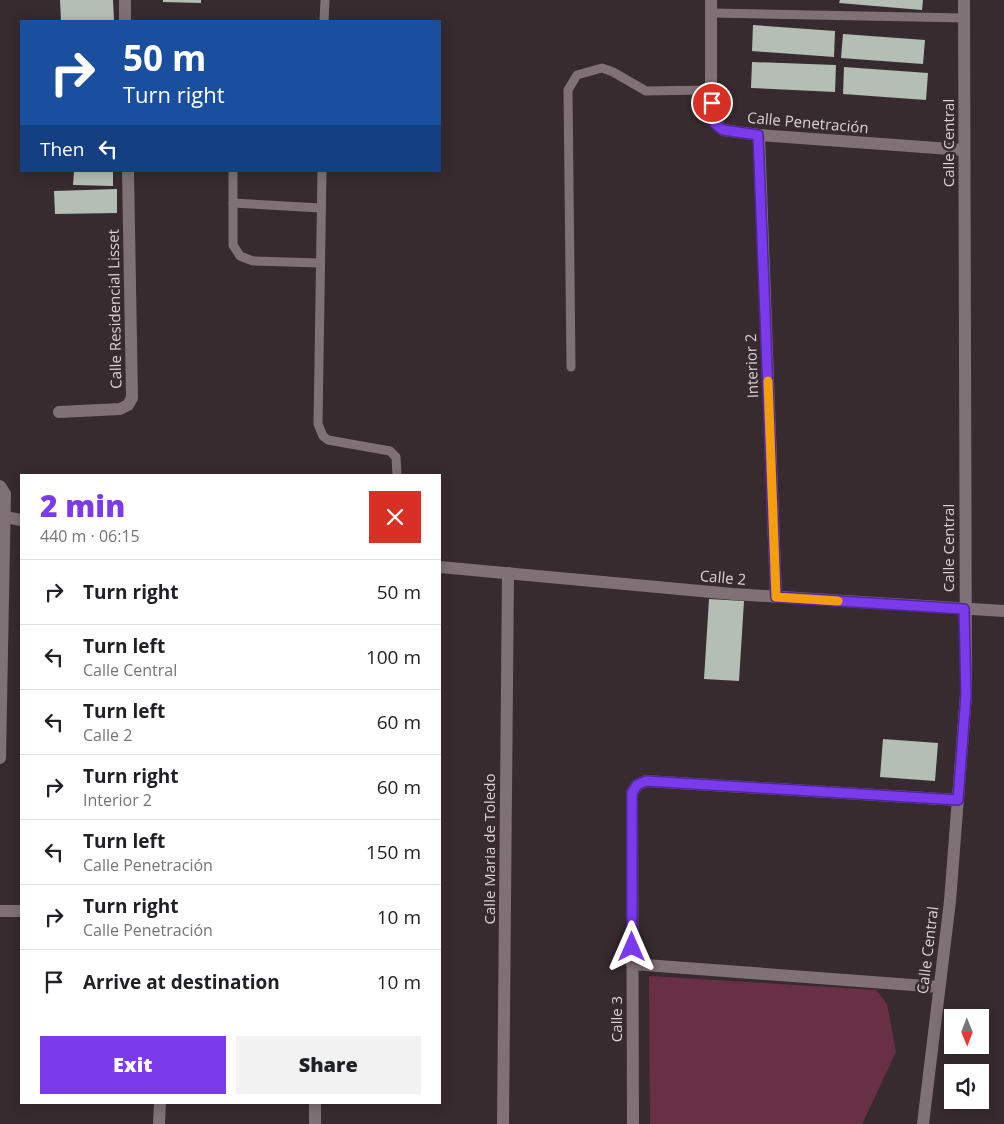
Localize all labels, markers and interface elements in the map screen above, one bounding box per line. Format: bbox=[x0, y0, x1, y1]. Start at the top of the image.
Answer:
text: 50 m bbox=[123, 34, 206, 81]
icon: right bbox=[40, 40, 105, 105]
text: Turn right bbox=[123, 79, 225, 109]
pin bbox=[691, 82, 733, 124]
icon: arrive bbox=[698, 89, 726, 117]
street label: Calle Central bbox=[938, 99, 958, 187]
street label: Calle Penetración bbox=[746, 107, 870, 137]
icon: left bbox=[94, 135, 122, 163]
text: Then bbox=[40, 136, 84, 162]
street label: Calle Residencial Lisset bbox=[103, 229, 125, 389]
street label: Interior 2 bbox=[740, 333, 762, 399]
text: 2 min bbox=[40, 485, 125, 526]
button: close bbox=[369, 491, 421, 543]
street label: Calle Central bbox=[938, 504, 958, 592]
text: 440 m · 06:15 bbox=[40, 525, 140, 547]
street label: Calle 2 bbox=[699, 565, 747, 589]
icon: right bbox=[40, 578, 68, 606]
text: Turn right bbox=[83, 579, 178, 605]
text: 50 m bbox=[377, 579, 421, 605]
text: Turn left bbox=[83, 633, 165, 659]
icon: left bbox=[40, 643, 68, 671]
text: 100 m bbox=[366, 644, 421, 670]
text: Calle Central bbox=[83, 659, 177, 681]
text: Turn left bbox=[83, 698, 165, 724]
icon: left bbox=[40, 708, 68, 736]
text: 60 m bbox=[377, 709, 421, 735]
text: Calle 2 bbox=[83, 724, 132, 746]
text: Turn right bbox=[83, 763, 178, 789]
icon: right bbox=[40, 773, 68, 801]
text: 60 m bbox=[377, 774, 421, 800]
street label: Calle Maria de Toledo bbox=[479, 774, 499, 924]
text: Interior 2 bbox=[83, 789, 152, 811]
text: Turn left bbox=[83, 828, 165, 854]
icon: left bbox=[40, 838, 68, 866]
text: 150 m bbox=[366, 839, 421, 865]
text: Calle Penetración bbox=[83, 854, 213, 876]
text: Turn right bbox=[83, 893, 178, 919]
icon: right bbox=[40, 903, 68, 931]
text: 10 m bbox=[377, 904, 421, 930]
street label: Calle Central bbox=[912, 905, 942, 995]
text: Calle Penetración bbox=[83, 919, 213, 941]
position arrow bbox=[605, 920, 657, 972]
icon: arrive bbox=[40, 968, 68, 996]
text: Arrive at destination bbox=[83, 969, 280, 995]
text: 10 m bbox=[377, 969, 421, 995]
street label: Calle 3 bbox=[606, 996, 626, 1042]
north arrow bbox=[944, 1009, 989, 1054]
map controls bbox=[944, 1009, 989, 1109]
button: Exit bbox=[40, 1036, 226, 1094]
button: Share bbox=[236, 1036, 421, 1094]
button: sound bbox=[944, 1064, 989, 1109]

